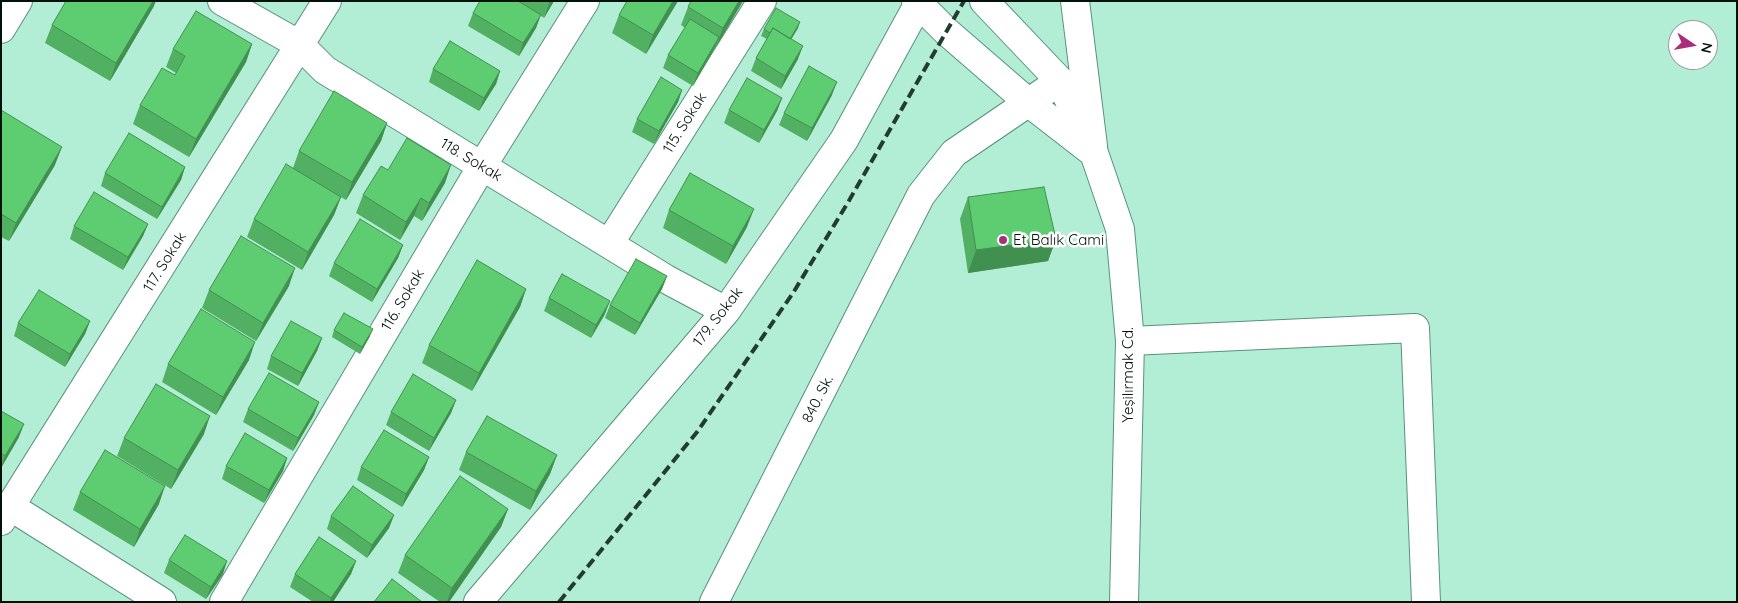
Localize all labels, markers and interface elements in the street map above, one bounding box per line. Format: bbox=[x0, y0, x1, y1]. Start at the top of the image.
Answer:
north arrow bbox=[1668, 20, 1718, 70]
text: N bbox=[1697, 41, 1717, 55]
street label: 115. Sokak bbox=[659, 89, 711, 157]
street label: 118. Sokak bbox=[437, 135, 505, 185]
street label: 117. Sokak bbox=[140, 229, 190, 295]
place label: Et Balık Cami bbox=[1013, 231, 1104, 249]
marker: Et Balık Cami bbox=[997, 234, 1009, 246]
street label: 116. Sokak bbox=[378, 266, 428, 334]
street label: 179. Sokak bbox=[689, 284, 747, 350]
street label: Yeşilırmak Cd. bbox=[1119, 327, 1137, 423]
street label: 840. Sk. bbox=[798, 372, 838, 426]

